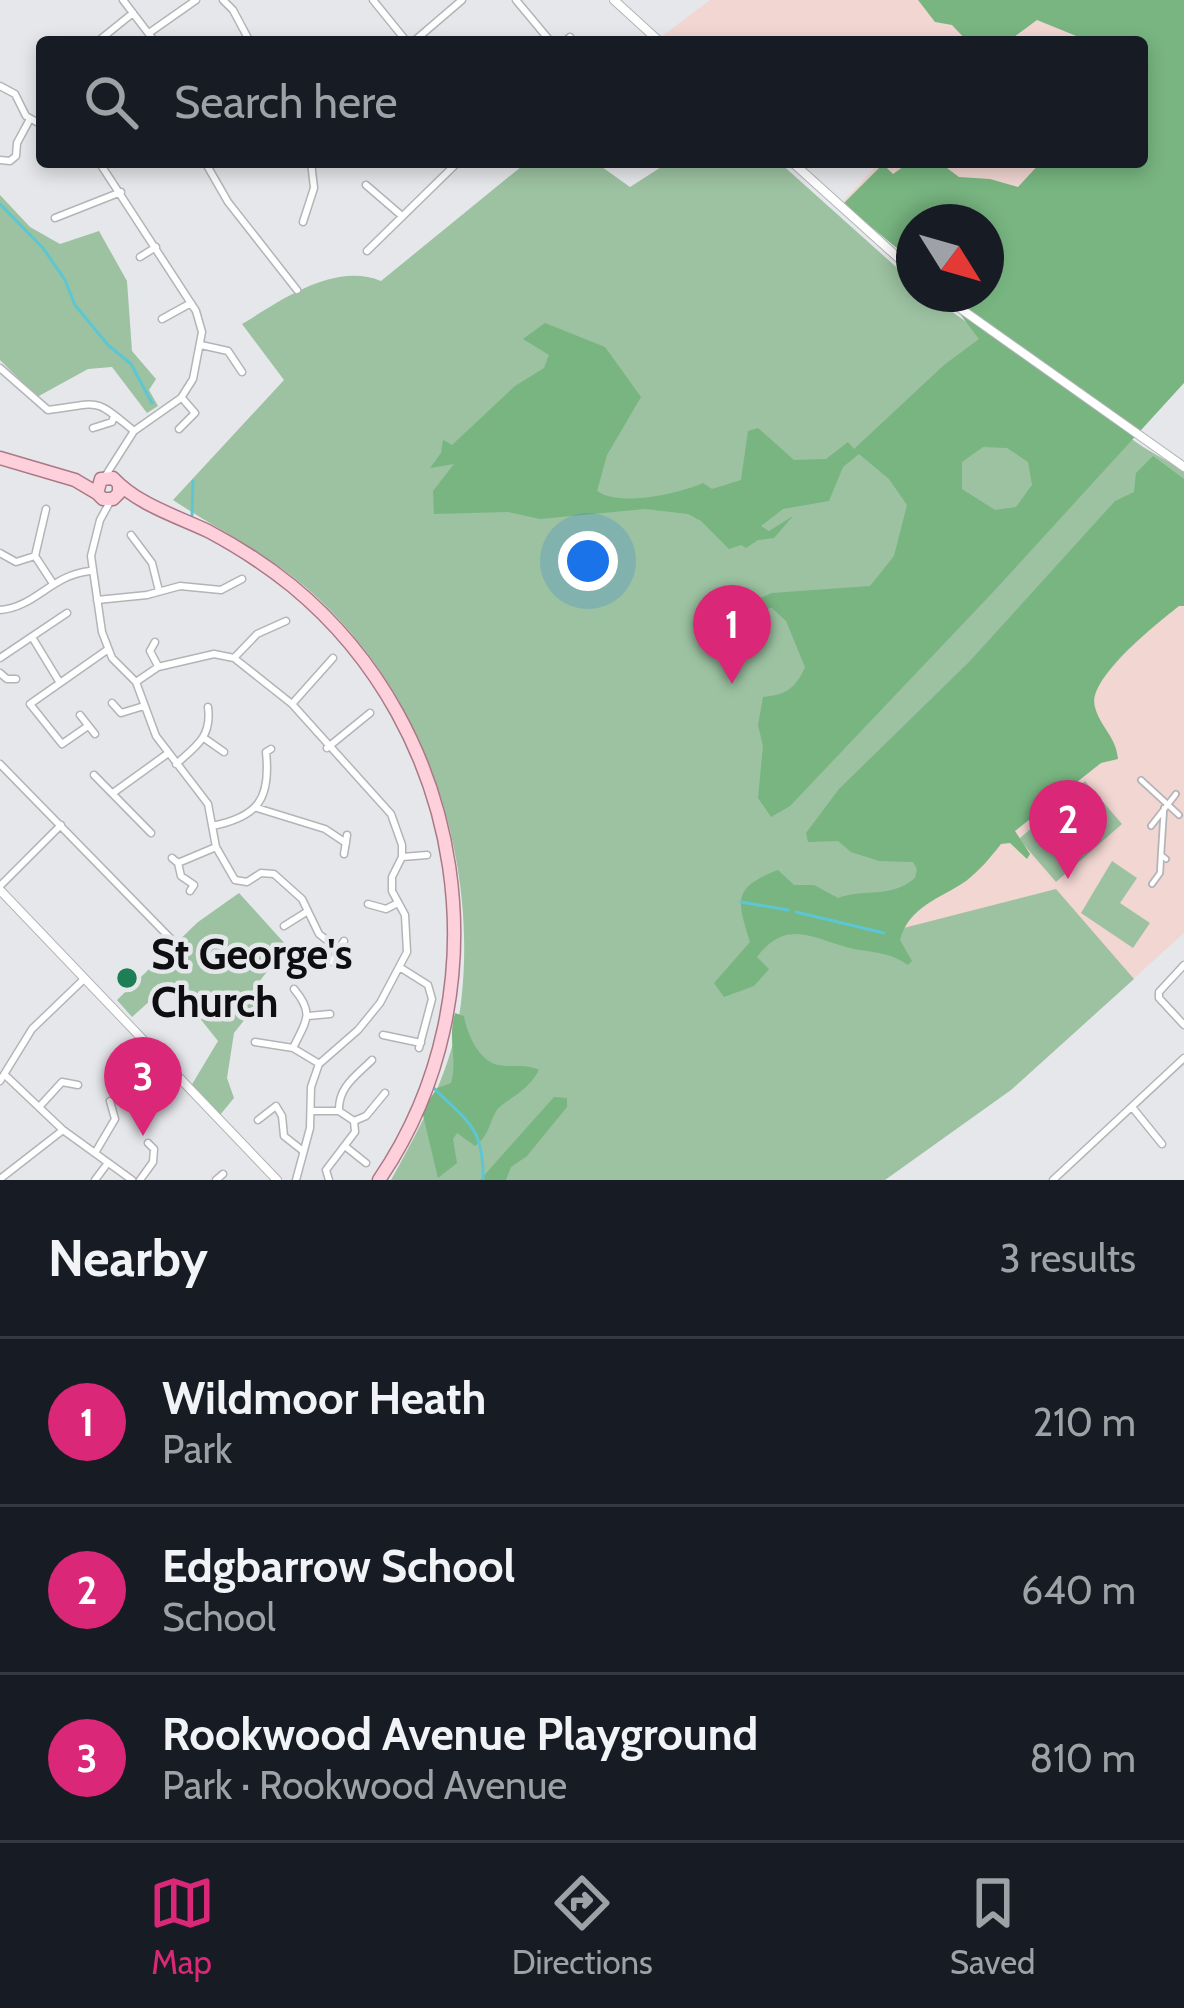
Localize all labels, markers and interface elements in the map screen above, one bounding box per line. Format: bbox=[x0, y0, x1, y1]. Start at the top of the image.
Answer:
search box bbox=[36, 36, 1148, 168]
icon: search bbox=[78, 69, 144, 135]
text: Search here bbox=[174, 75, 398, 129]
north arrow bbox=[896, 204, 1004, 312]
your location bbox=[558, 531, 618, 591]
pin: 1 bbox=[693, 585, 771, 684]
pin: 2 bbox=[1029, 780, 1107, 879]
place label: St George's Church bbox=[151, 928, 353, 1028]
marker: St George's Church bbox=[114, 965, 140, 991]
pin: 3 bbox=[104, 1037, 182, 1136]
text: Nearby bbox=[48, 1227, 208, 1289]
text: 3 results bbox=[999, 1234, 1136, 1282]
text: Wildmoor Heath bbox=[162, 1371, 486, 1425]
text: 1 bbox=[80, 1398, 94, 1446]
text: 210 m bbox=[1033, 1398, 1136, 1446]
text: Park bbox=[162, 1425, 232, 1473]
text: Edgbarrow School bbox=[162, 1539, 515, 1593]
text: 2 bbox=[77, 1566, 97, 1614]
text: 640 m bbox=[1021, 1566, 1136, 1614]
text: School bbox=[162, 1593, 276, 1641]
text: Rookwood Avenue Playground bbox=[162, 1707, 758, 1761]
text: 3 bbox=[76, 1734, 98, 1782]
text: 810 m bbox=[1029, 1734, 1136, 1782]
text: Park · Rookwood Avenue bbox=[162, 1761, 567, 1809]
tab: Map bbox=[149, 1870, 215, 1982]
tab: Directions bbox=[512, 1870, 653, 1982]
tab: Saved bbox=[950, 1870, 1035, 1982]

